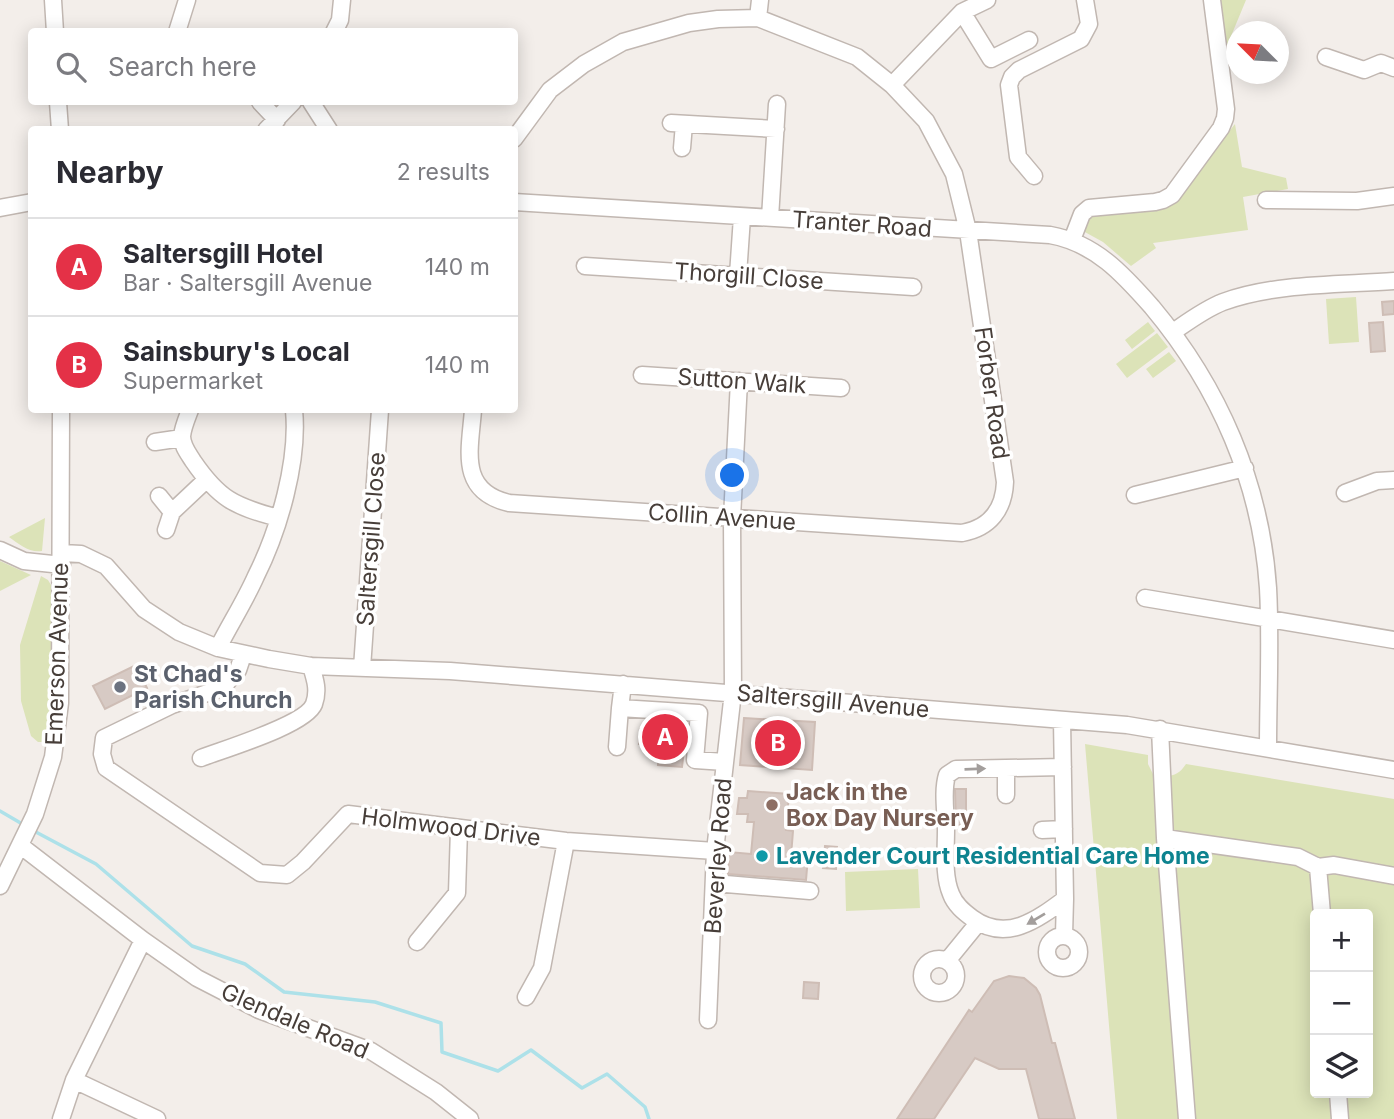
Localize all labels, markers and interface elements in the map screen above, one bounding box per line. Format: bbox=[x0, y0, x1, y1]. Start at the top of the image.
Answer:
north arrow bbox=[1226, 21, 1289, 84]
search box bbox=[28, 28, 518, 105]
icon: search bbox=[52, 48, 90, 86]
text: Search here bbox=[108, 51, 257, 82]
text: Nearby bbox=[56, 154, 164, 190]
text: 2 results bbox=[397, 158, 490, 186]
street label: Tranter Road bbox=[791, 205, 933, 243]
text: Saltersgill Hotel bbox=[123, 238, 323, 269]
text: A bbox=[70, 253, 88, 281]
text: 140 m bbox=[425, 253, 490, 281]
street label: Thorgill Close bbox=[673, 257, 825, 295]
text: Bar · Saltersgill Avenue bbox=[123, 269, 372, 297]
street label: Forber Road bbox=[969, 325, 1015, 461]
text: Sainsbury's Local bbox=[123, 336, 350, 367]
text: B bbox=[71, 351, 87, 379]
text: 140 m bbox=[425, 351, 490, 379]
street label: Sutton Walk bbox=[677, 363, 808, 399]
text: Supermarket bbox=[123, 367, 263, 395]
street label: Saltersgill Close bbox=[351, 451, 391, 627]
your location bbox=[715, 458, 749, 492]
street label: Collin Avenue bbox=[647, 498, 797, 536]
street label: Emerson Avenue bbox=[40, 562, 74, 746]
place label: St Chad's Parish Church bbox=[134, 660, 293, 714]
marker: St Chad's Parish Church bbox=[112, 679, 128, 695]
street label: Saltersgill Avenue bbox=[736, 679, 930, 723]
pin: A bbox=[642, 711, 688, 763]
pin: B bbox=[755, 717, 801, 769]
one-way arrow bbox=[964, 763, 986, 774]
street label: Beverley Road bbox=[699, 777, 737, 935]
place label: Jack in the Box Day Nursery bbox=[786, 778, 974, 832]
marker: Jack in the Box Day Nursery bbox=[764, 797, 780, 813]
street label: Holmwood Drive bbox=[360, 802, 542, 852]
place label: Lavender Court Residential Care Home bbox=[776, 842, 1210, 870]
marker: Lavender Court Residential Care Home bbox=[754, 848, 770, 864]
map controls bbox=[1310, 909, 1373, 1098]
button: + bbox=[1310, 909, 1373, 972]
one-way arrow bbox=[1027, 913, 1046, 925]
button: − bbox=[1310, 972, 1373, 1035]
street label: Glendale Road bbox=[217, 977, 373, 1065]
button: layers bbox=[1310, 1035, 1373, 1098]

